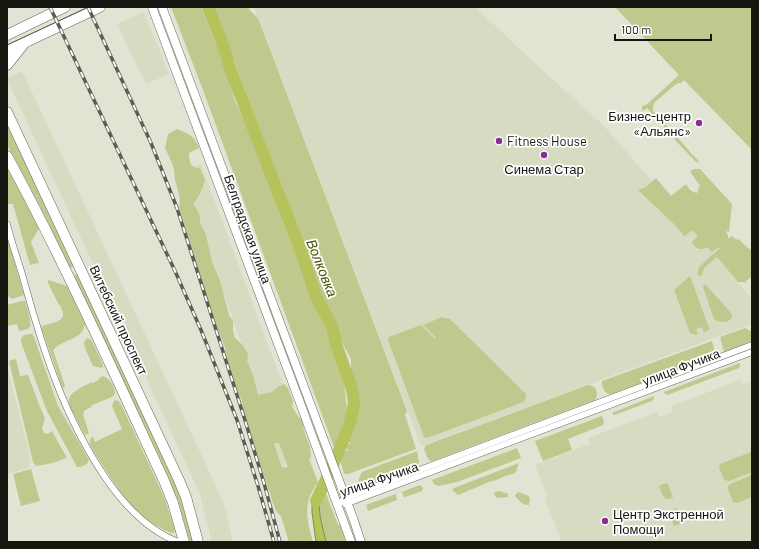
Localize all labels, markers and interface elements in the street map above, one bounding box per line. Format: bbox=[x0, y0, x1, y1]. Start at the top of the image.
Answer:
scale bar bbox=[615, 16, 711, 42]
text: 100 m bbox=[621, 22, 651, 36]
place label: Бизнес-центр «Альянс» bbox=[608, 108, 691, 139]
marker: Бизнес-центр «Альянс» bbox=[694, 118, 704, 128]
place label: Fitness House bbox=[507, 133, 587, 149]
marker: Fitness House bbox=[494, 136, 504, 146]
marker: Синема Стар bbox=[539, 150, 549, 160]
place label: Синема Стар bbox=[504, 161, 584, 177]
street label: Белградская улица bbox=[221, 172, 275, 286]
water label: Волковка bbox=[303, 236, 342, 299]
street label: Витебский проспект bbox=[86, 262, 152, 378]
street label: улица Фучика bbox=[640, 345, 723, 389]
street label: улица Фучика bbox=[338, 458, 421, 500]
place label: Центр Экстренной Помощи bbox=[613, 506, 724, 537]
marker: Центр Экстренной Помощи bbox=[600, 516, 610, 526]

